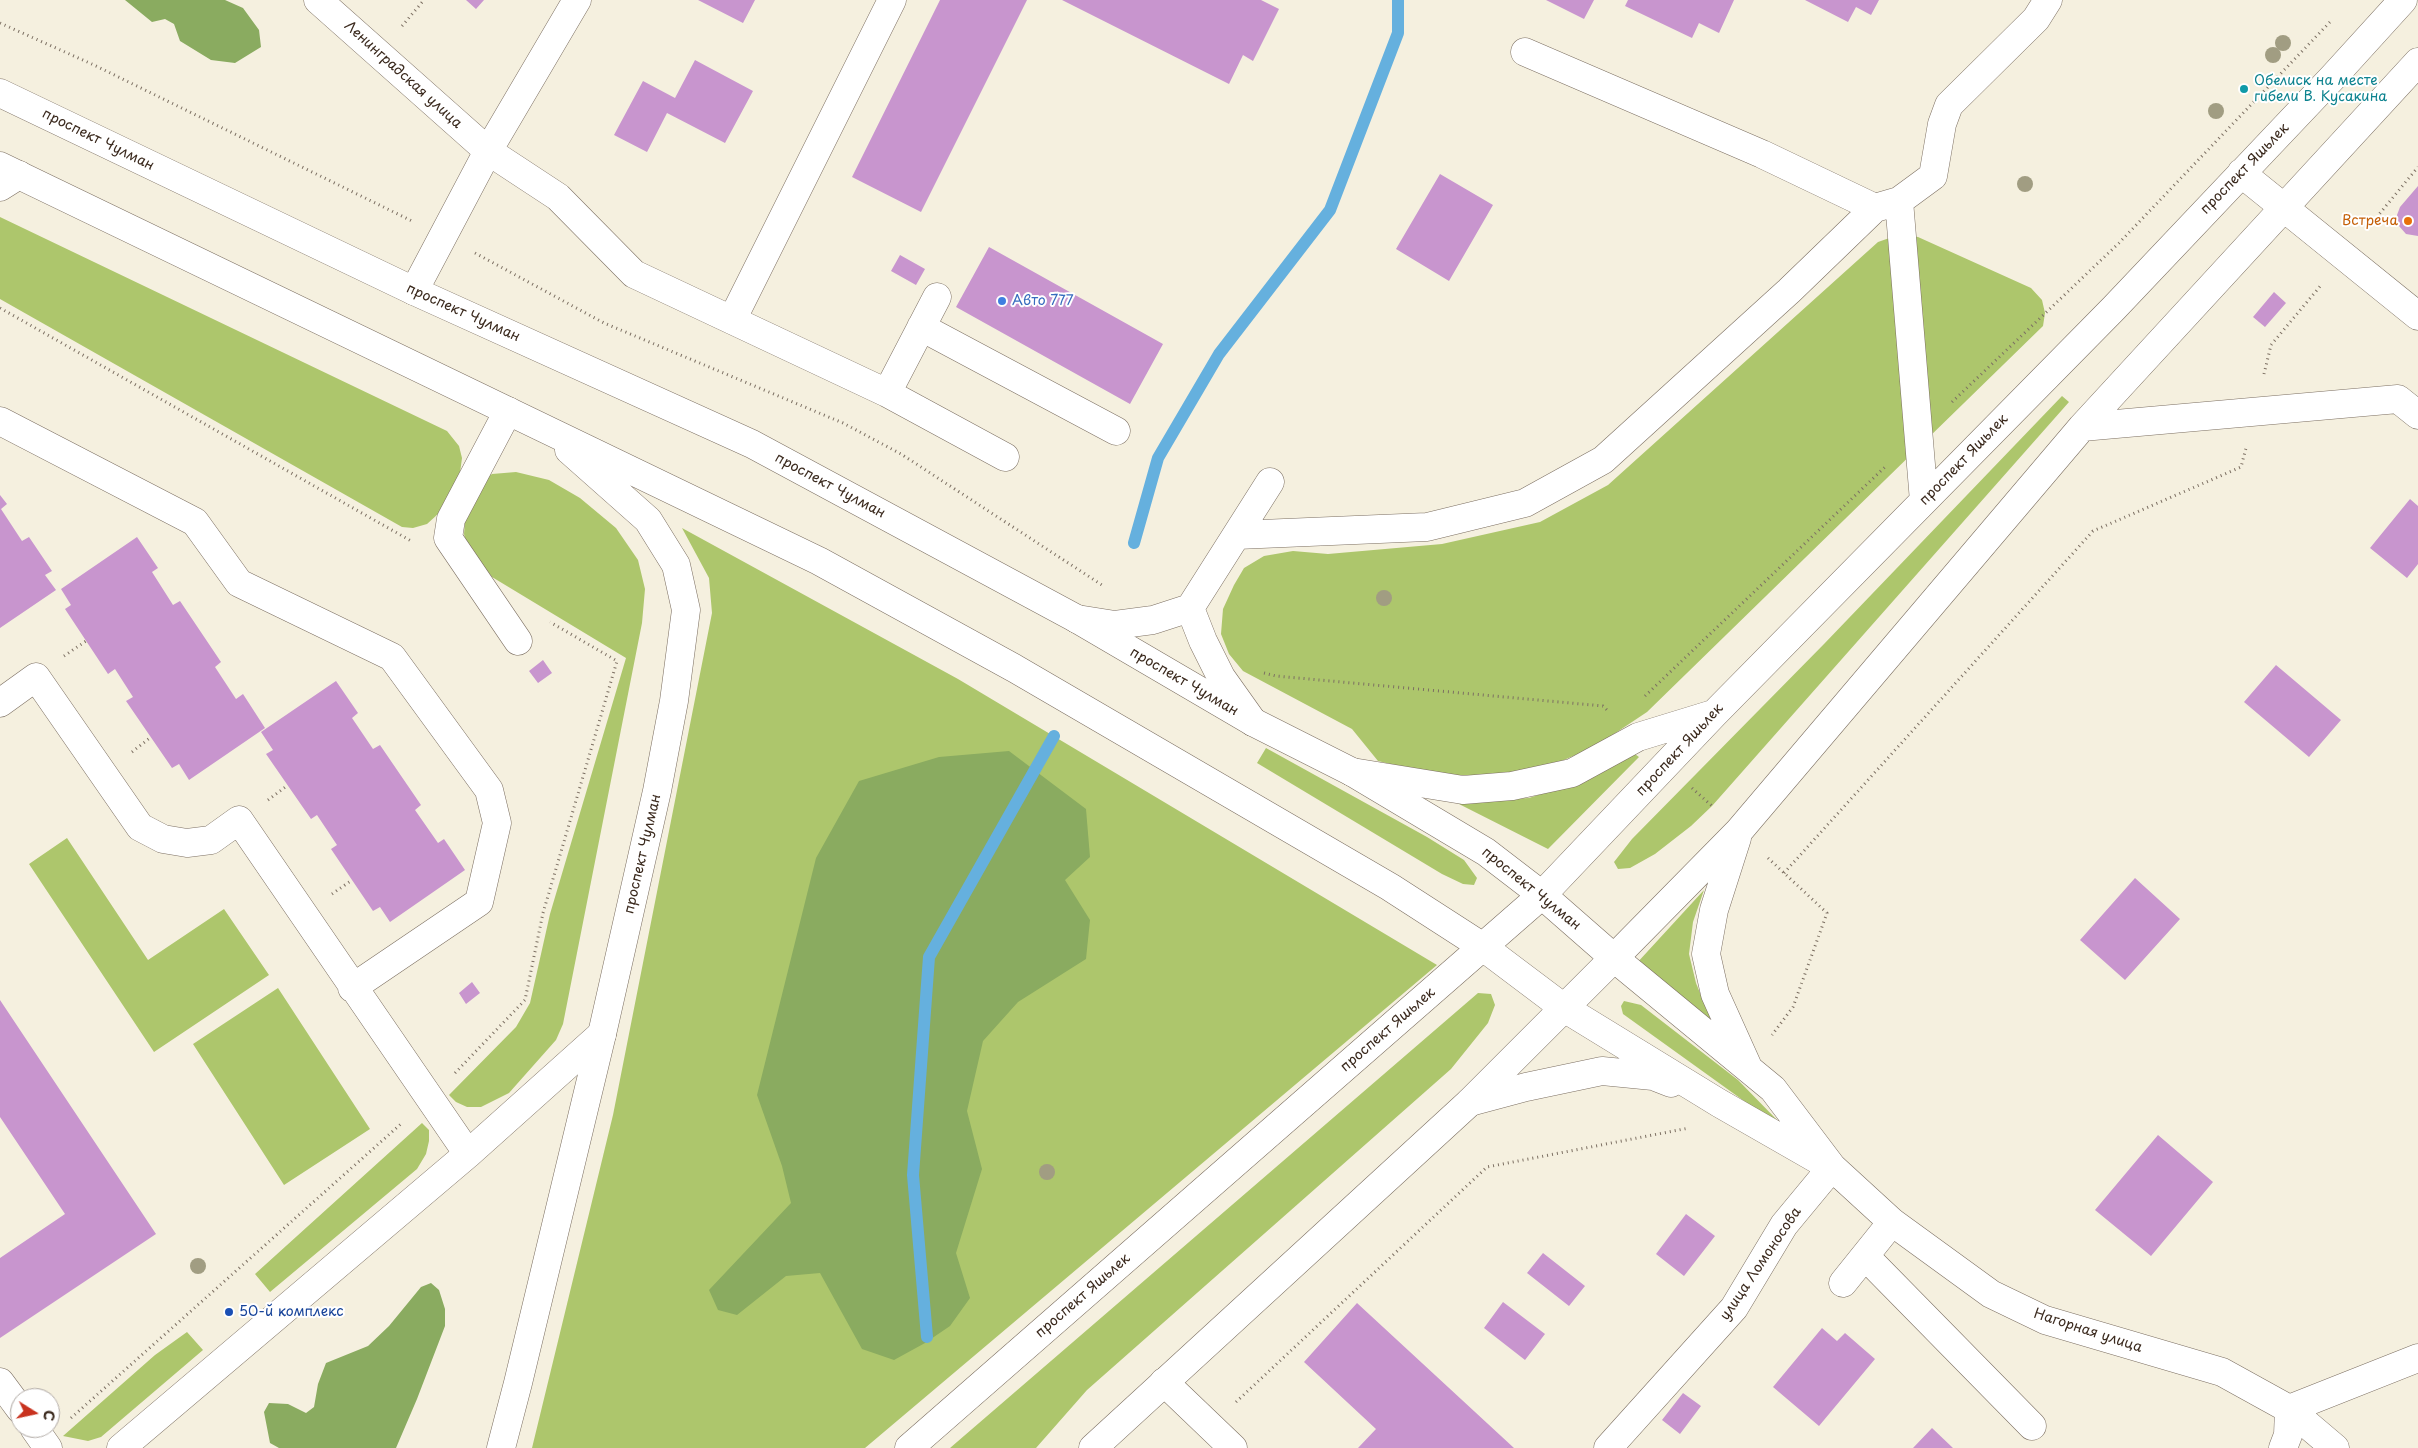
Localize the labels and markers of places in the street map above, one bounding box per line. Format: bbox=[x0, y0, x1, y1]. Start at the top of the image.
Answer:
place label: Обелиск на месте гибели В. Кусакина bbox=[2254, 73, 2387, 105]
marker: Обелиск на месте гибели В. Кусакина bbox=[2238, 83, 2250, 95]
place label: Встреча bbox=[2342, 213, 2398, 229]
marker: Встреча bbox=[2402, 215, 2414, 227]
place label: Авто 777 bbox=[1012, 293, 1074, 309]
marker: Авто 777 bbox=[996, 295, 1008, 307]
place label: 50-й комплекс bbox=[239, 1304, 344, 1320]
marker: 50-й комплекс bbox=[223, 1306, 235, 1318]

